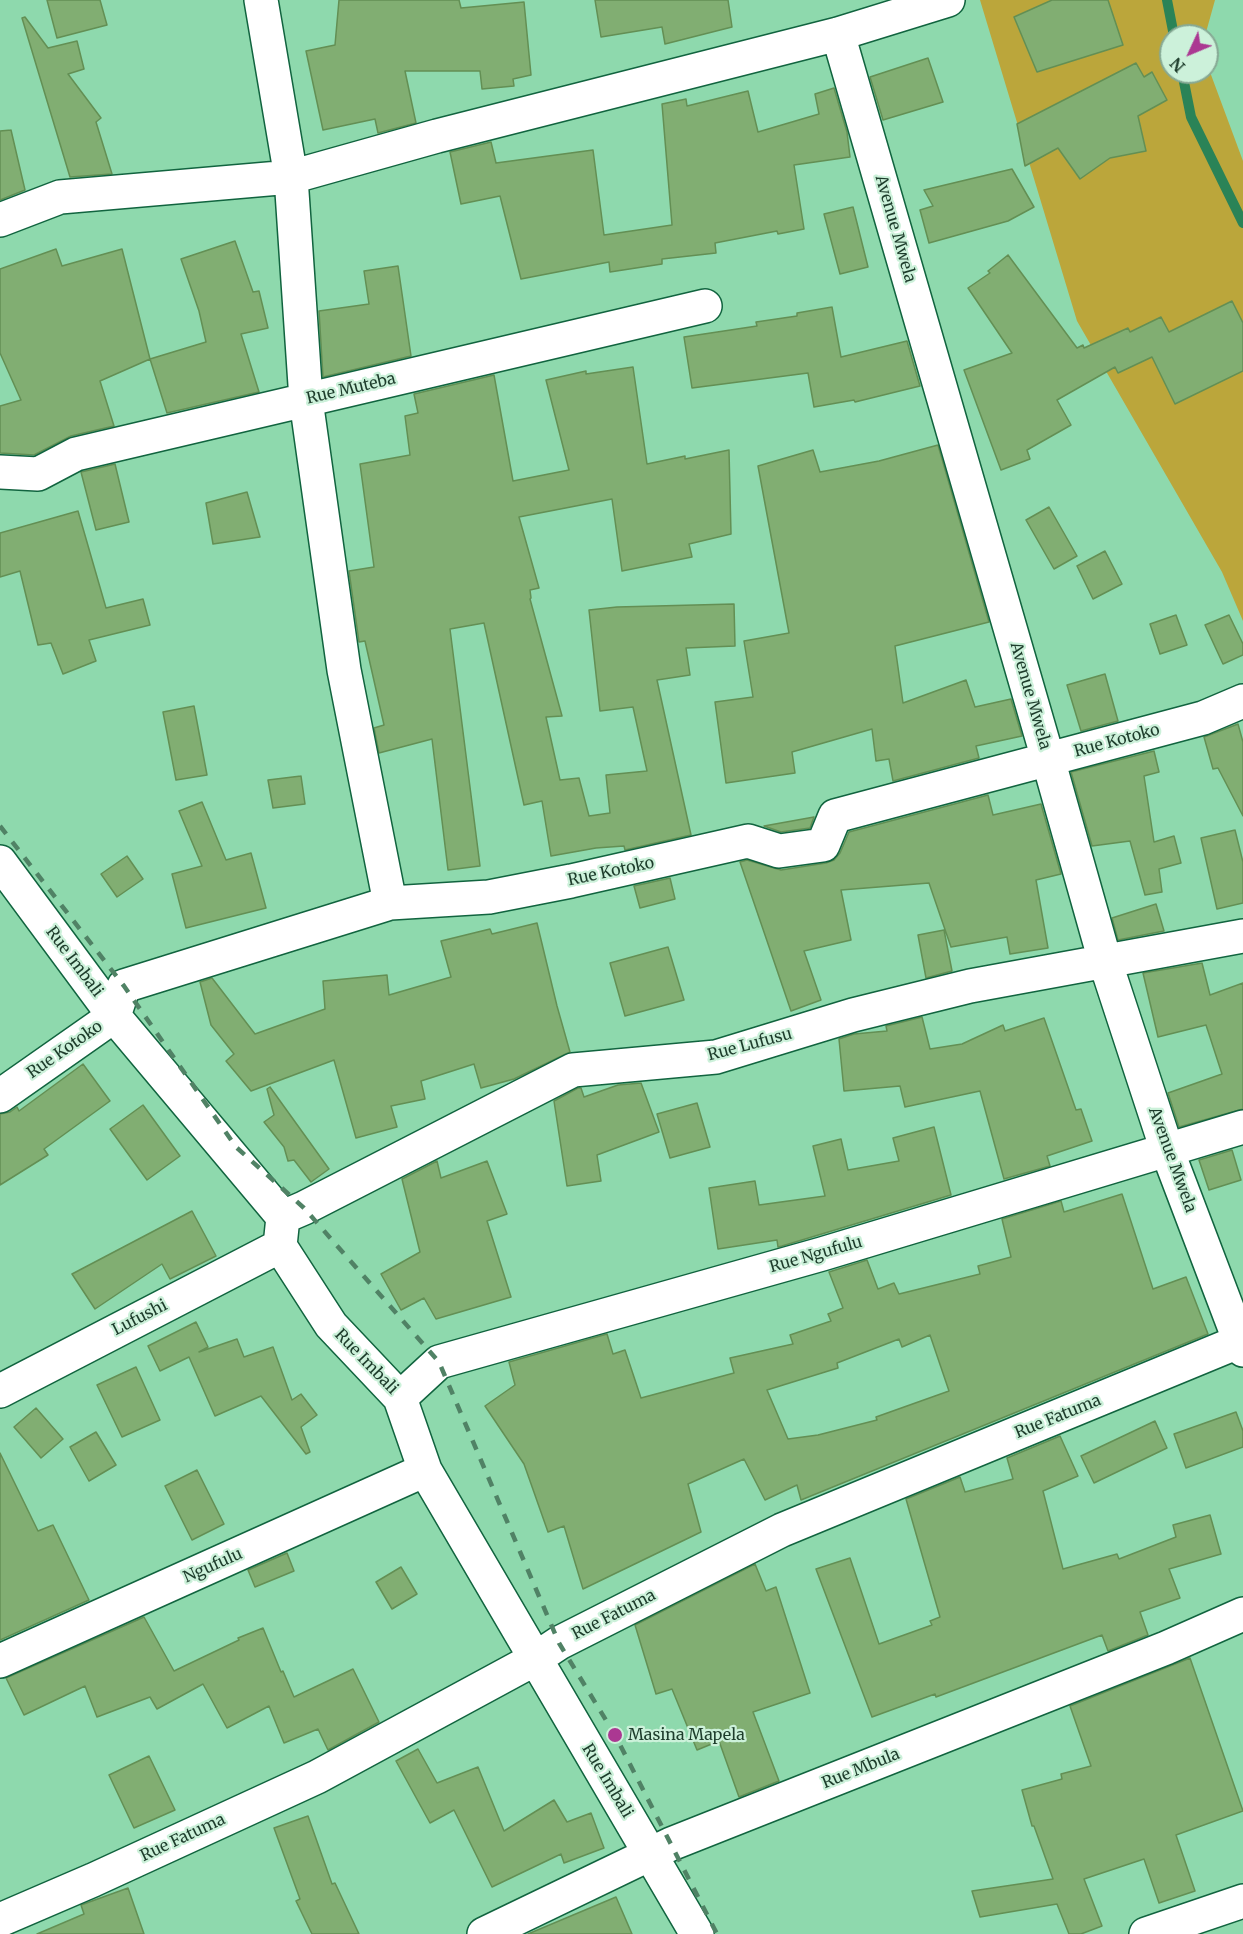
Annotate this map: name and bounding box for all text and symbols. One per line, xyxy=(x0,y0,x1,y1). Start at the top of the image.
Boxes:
north arrow xyxy=(1159,24,1219,84)
text: N xyxy=(1166,54,1189,77)
street label: Avenue Mwela xyxy=(871,173,919,285)
street label: Rue Muteba xyxy=(305,369,397,409)
street label: Avenue Mwela xyxy=(1006,640,1054,752)
street label: Rue Kotoko xyxy=(1072,720,1162,762)
street label: Rue Kotoko xyxy=(566,853,656,891)
street label: Rue Imbali xyxy=(41,923,107,1001)
street label: Rue Kotoko xyxy=(24,1017,106,1083)
street label: Rue Lufusu xyxy=(706,1025,794,1065)
street label: Avenue Mwela xyxy=(1144,1105,1200,1215)
street label: Rue Ngufulu xyxy=(767,1233,865,1277)
street label: Lufushi xyxy=(109,1296,171,1340)
street label: Rue Imbali xyxy=(330,1325,402,1399)
street label: Rue Fatuma xyxy=(1012,1391,1104,1443)
street label: Ngufulu xyxy=(181,1545,245,1587)
street label: Rue Fatuma xyxy=(569,1586,659,1644)
place label: Masina Mapela xyxy=(628,1725,745,1745)
marker: Masina Mapela xyxy=(606,1726,624,1744)
street label: Rue Imbali xyxy=(577,1740,637,1822)
street label: Rue Mbula xyxy=(819,1745,903,1793)
street label: Rue Fatuma xyxy=(138,1810,228,1866)

